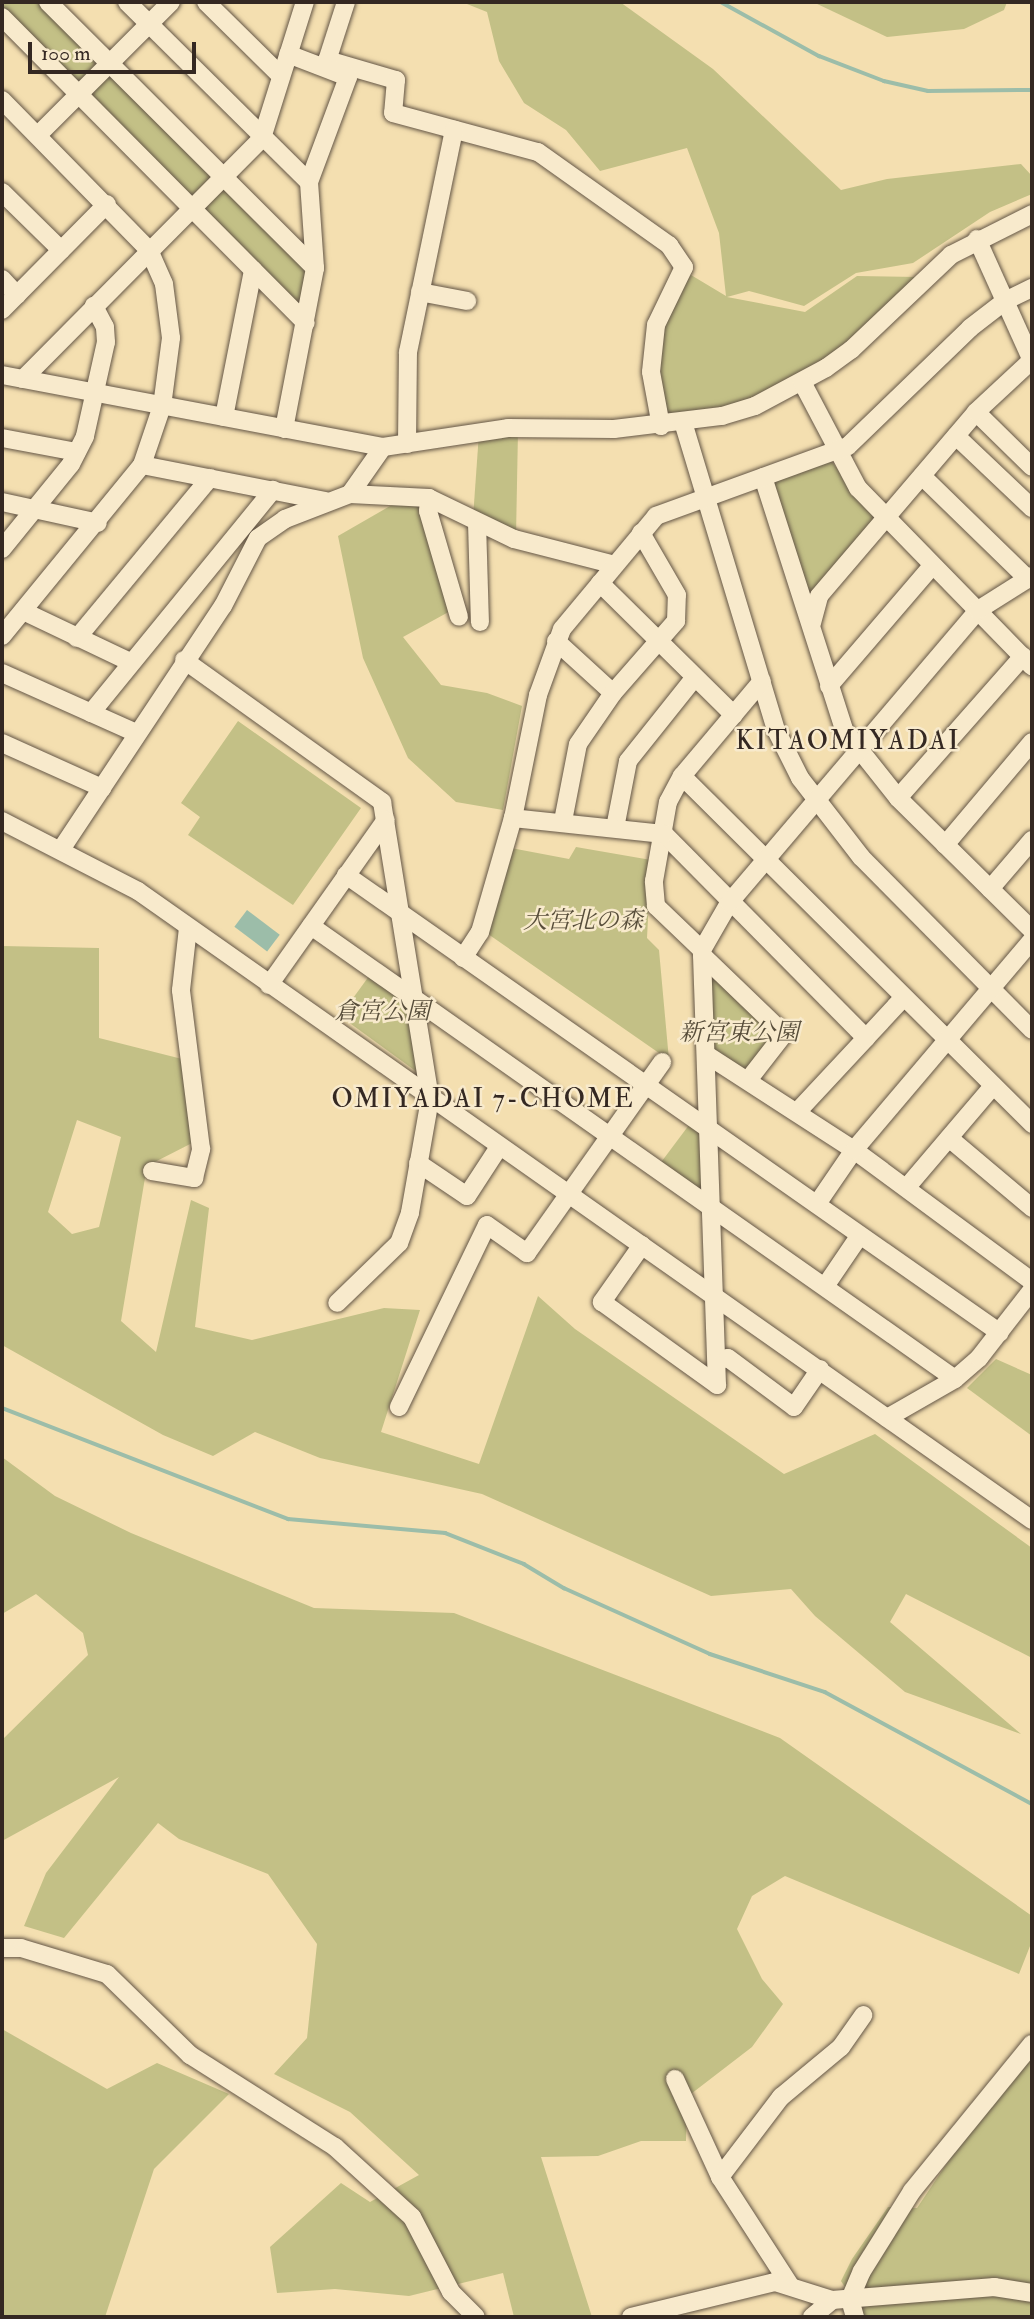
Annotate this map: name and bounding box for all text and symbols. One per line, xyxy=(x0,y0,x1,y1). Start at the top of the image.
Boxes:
scale bar xyxy=(32,28,200,72)
text: 100 m xyxy=(41,40,91,67)
district label: KITAOMIYADAI xyxy=(737,726,959,758)
park label: 大宮北の森 xyxy=(523,907,643,935)
park label: 倉宮公園 xyxy=(334,998,430,1026)
park label: 新宮東公園 xyxy=(679,1019,799,1047)
district label: OMIYADAI 7-CHOME xyxy=(333,1084,633,1116)

